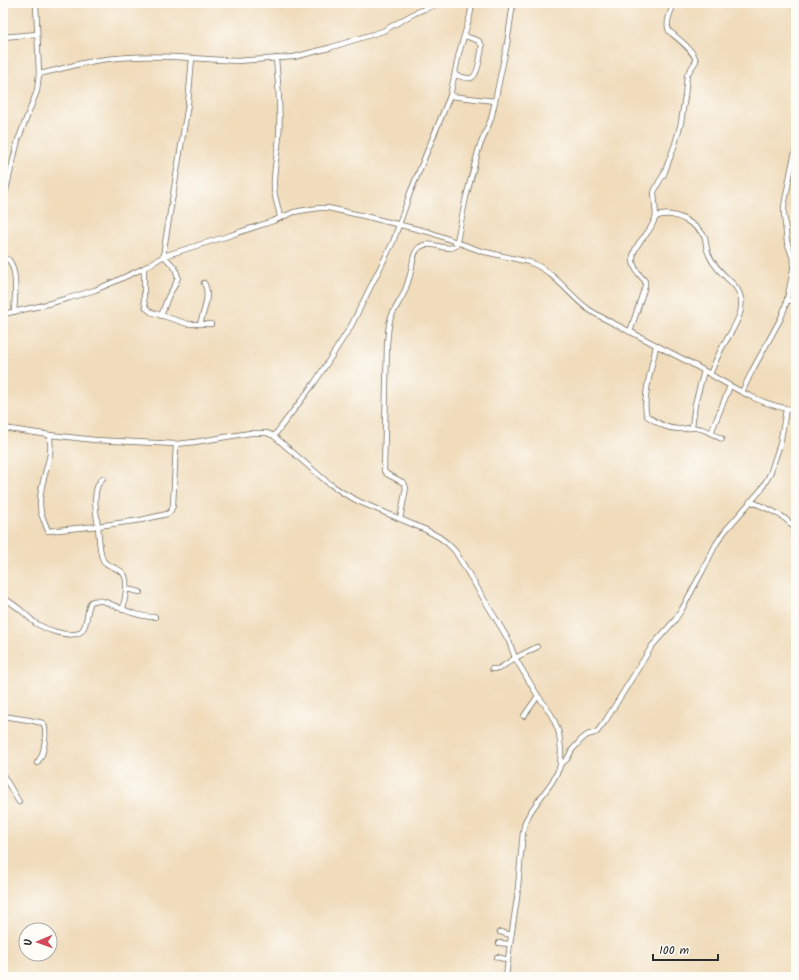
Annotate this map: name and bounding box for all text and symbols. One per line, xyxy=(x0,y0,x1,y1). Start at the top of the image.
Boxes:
north arrow xyxy=(18,922,58,962)
scale bar xyxy=(653,936,718,962)
text: U xyxy=(20,938,38,946)
text: 100 m xyxy=(659,941,690,960)

